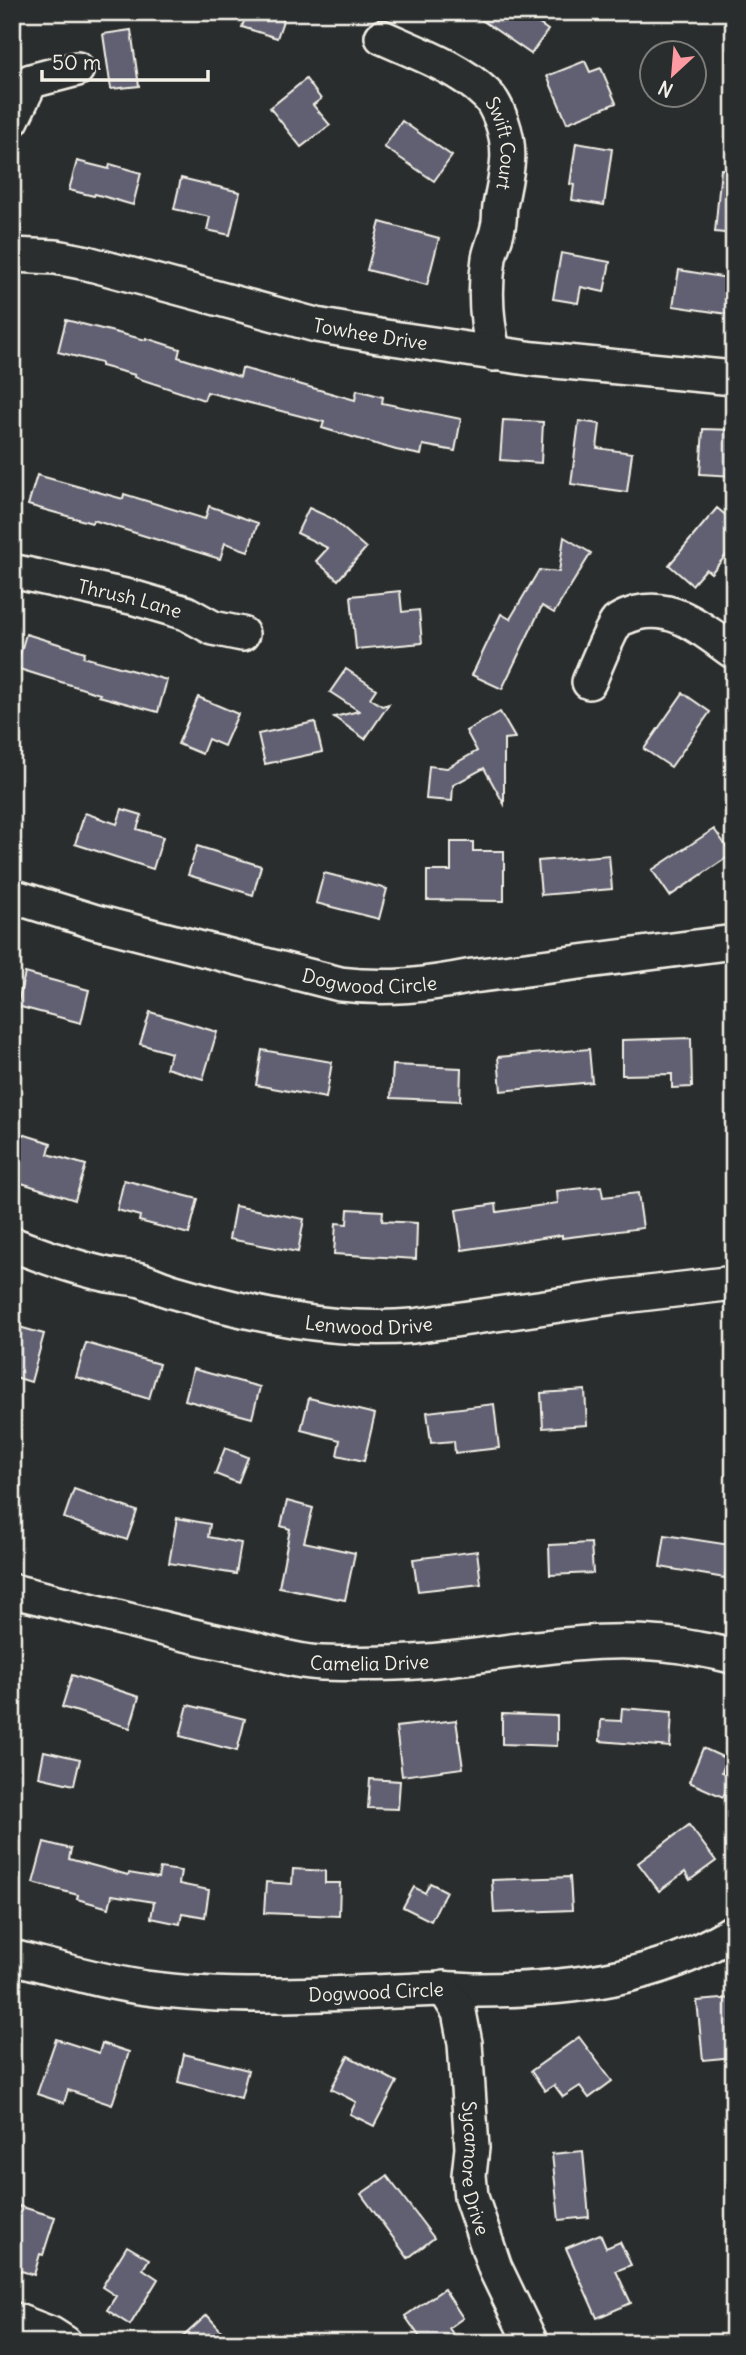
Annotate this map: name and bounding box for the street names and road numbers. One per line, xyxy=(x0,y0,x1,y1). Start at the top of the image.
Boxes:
street label: Swift Court xyxy=(480,92,520,192)
street label: Towhee Drive xyxy=(311,313,429,355)
street label: Thrush Lane xyxy=(76,574,185,623)
street label: Dogwood Circle xyxy=(300,963,438,999)
street label: Lenwood Drive xyxy=(304,1310,434,1339)
street label: Camelia Drive xyxy=(309,1649,430,1676)
street label: Dogwood Circle xyxy=(308,1977,444,2007)
street label: Sycamore Drive xyxy=(457,2100,495,2238)

